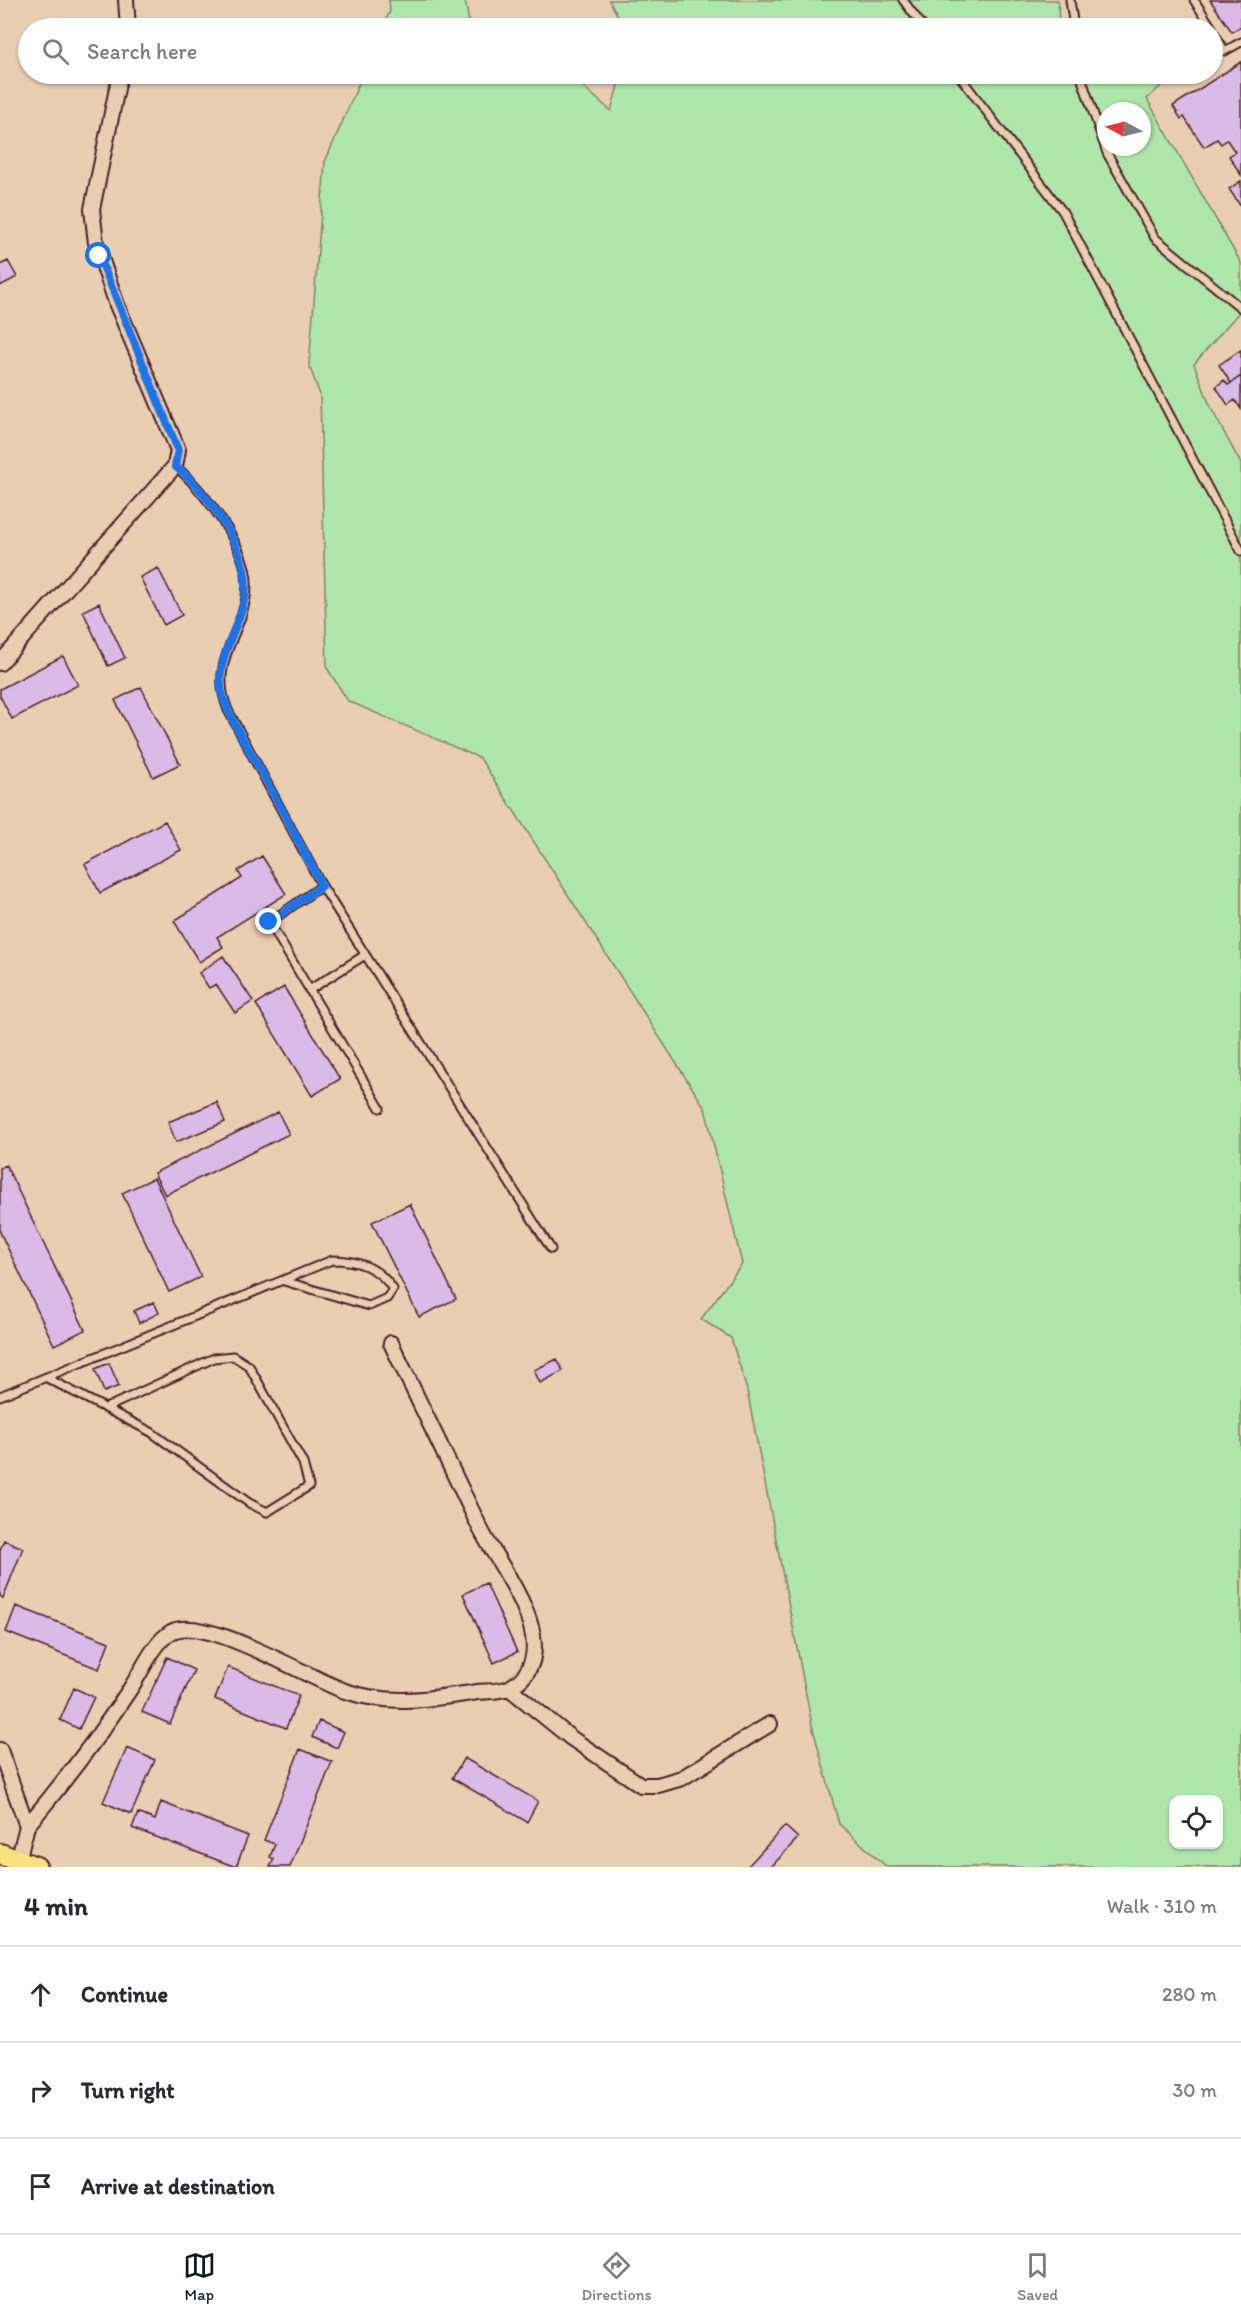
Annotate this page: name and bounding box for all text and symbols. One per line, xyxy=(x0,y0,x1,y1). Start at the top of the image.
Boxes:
search box xyxy=(18,18,1223,84)
icon: search xyxy=(39,35,72,68)
text: Search here xyxy=(87,38,197,65)
north arrow xyxy=(1097,102,1151,156)
route start xyxy=(85,242,111,268)
route end xyxy=(255,908,281,934)
map controls xyxy=(1169,1795,1223,1849)
button: locate xyxy=(1169,1795,1223,1849)
text: 4 min xyxy=(24,1890,88,1922)
text: Walk · 310 m xyxy=(1107,1894,1217,1918)
icon: ahead xyxy=(24,1978,57,2011)
text: Continue xyxy=(81,1981,168,2008)
text: 280 m xyxy=(1162,1982,1217,2006)
icon: right xyxy=(24,2074,57,2107)
text: Turn right xyxy=(81,2077,175,2104)
text: 30 m xyxy=(1172,2078,1217,2102)
icon: arrive xyxy=(24,2170,57,2203)
text: Arrive at destination xyxy=(81,2173,275,2200)
tab: Map xyxy=(183,2249,216,2304)
tab: Directions xyxy=(581,2249,652,2304)
tab: Saved xyxy=(1017,2249,1058,2304)

